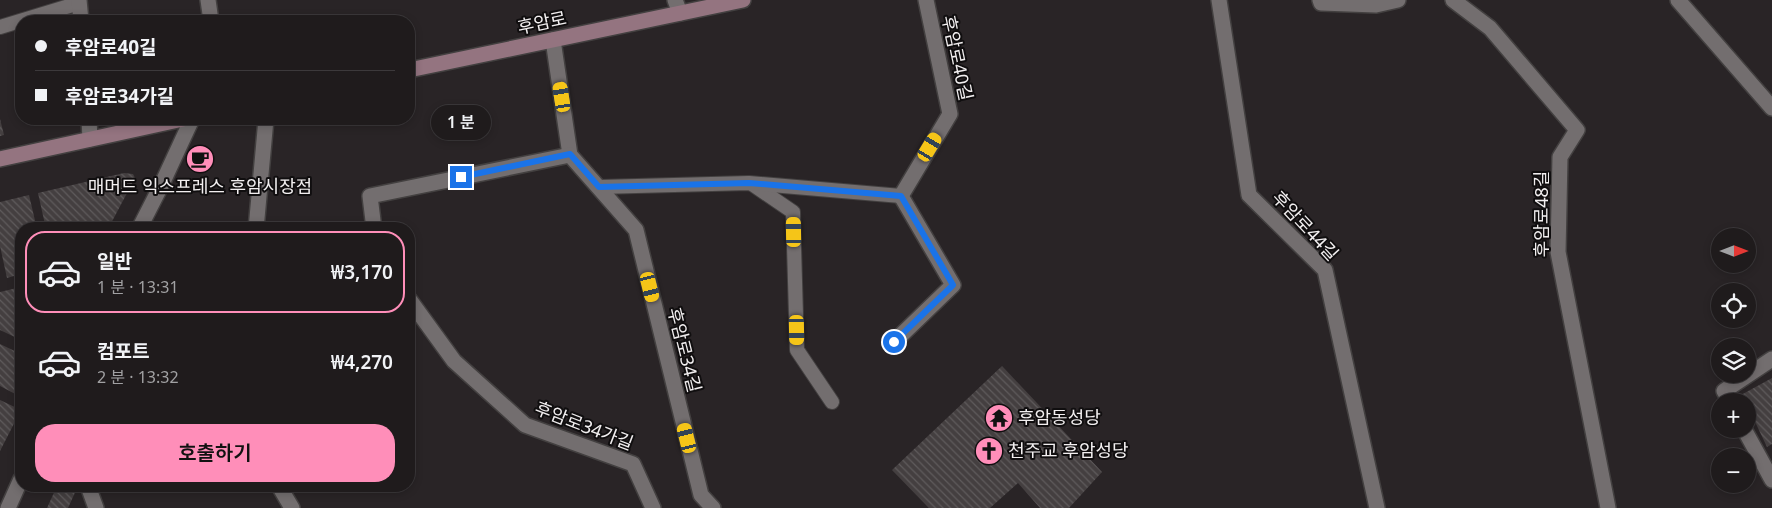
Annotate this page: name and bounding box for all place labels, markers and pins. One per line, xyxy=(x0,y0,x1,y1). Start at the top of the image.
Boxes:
cafe icon: 매머드 익스프레스 후암시장점 xyxy=(185,144,215,174)
place label: 매머드 익스프레스 후암시장점 xyxy=(88,174,312,198)
temple icon: 후암동성당 xyxy=(984,403,1014,433)
place label: 후암동성당 xyxy=(1018,405,1101,429)
church icon: 천주교 후암성당 xyxy=(974,436,1004,466)
place label: 천주교 후암성당 xyxy=(1008,438,1129,462)

